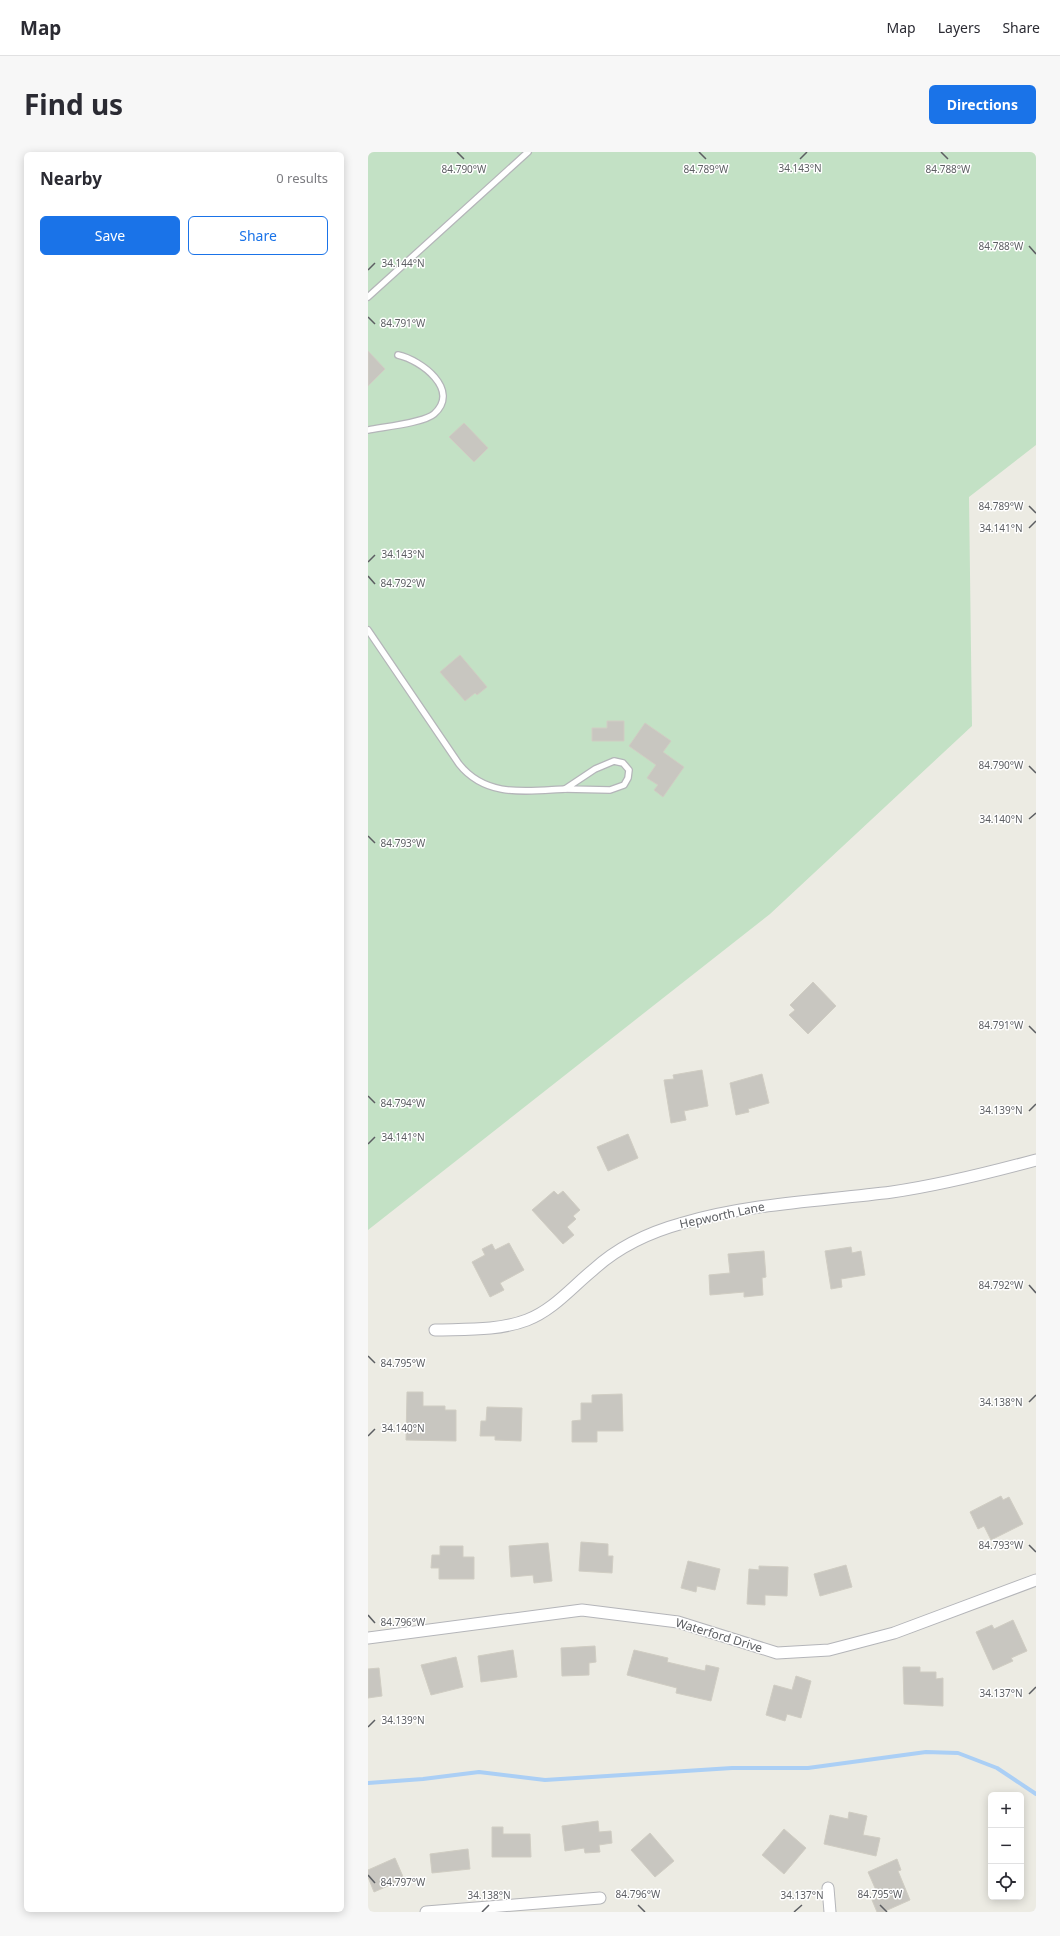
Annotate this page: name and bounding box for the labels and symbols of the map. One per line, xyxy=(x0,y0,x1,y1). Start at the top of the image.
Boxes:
text: 34.143°N xyxy=(778,161,822,175)
text: 84.790°W xyxy=(442,162,487,176)
text: 84.789°W xyxy=(684,162,729,176)
text: 84.788°W xyxy=(926,162,971,176)
text: 84.788°W xyxy=(979,239,1024,253)
text: 34.144°N xyxy=(381,256,425,270)
text: 84.791°W xyxy=(381,316,426,330)
text: 84.789°W xyxy=(979,499,1024,513)
text: 34.141°N xyxy=(979,521,1023,535)
text: 34.143°N xyxy=(381,547,425,561)
text: 84.792°W xyxy=(381,576,426,590)
text: 84.790°W xyxy=(979,758,1024,772)
text: 34.140°N xyxy=(979,812,1023,826)
text: 84.793°W xyxy=(381,836,426,850)
text: 84.791°W xyxy=(979,1018,1024,1032)
text: 84.794°W xyxy=(381,1096,426,1110)
text: 34.139°N xyxy=(979,1103,1023,1117)
text: 34.141°N xyxy=(381,1130,425,1144)
street label: Hepworth Lane xyxy=(678,1198,766,1232)
text: 84.792°W xyxy=(979,1278,1024,1292)
text: 84.795°W xyxy=(381,1356,426,1370)
text: 34.138°N xyxy=(979,1395,1023,1409)
text: 34.140°N xyxy=(381,1421,425,1435)
text: 84.793°W xyxy=(979,1538,1024,1552)
street label: Waterford Drive xyxy=(673,1614,765,1656)
text: 84.796°W xyxy=(381,1615,426,1629)
text: 34.137°N xyxy=(979,1686,1023,1700)
text: 34.139°N xyxy=(381,1713,425,1727)
text: 84.797°W xyxy=(381,1875,426,1889)
text: 84.796°W xyxy=(616,1887,661,1901)
text: 84.795°W xyxy=(858,1887,903,1901)
text: 34.138°N xyxy=(467,1888,511,1902)
text: 34.137°N xyxy=(780,1888,824,1902)

